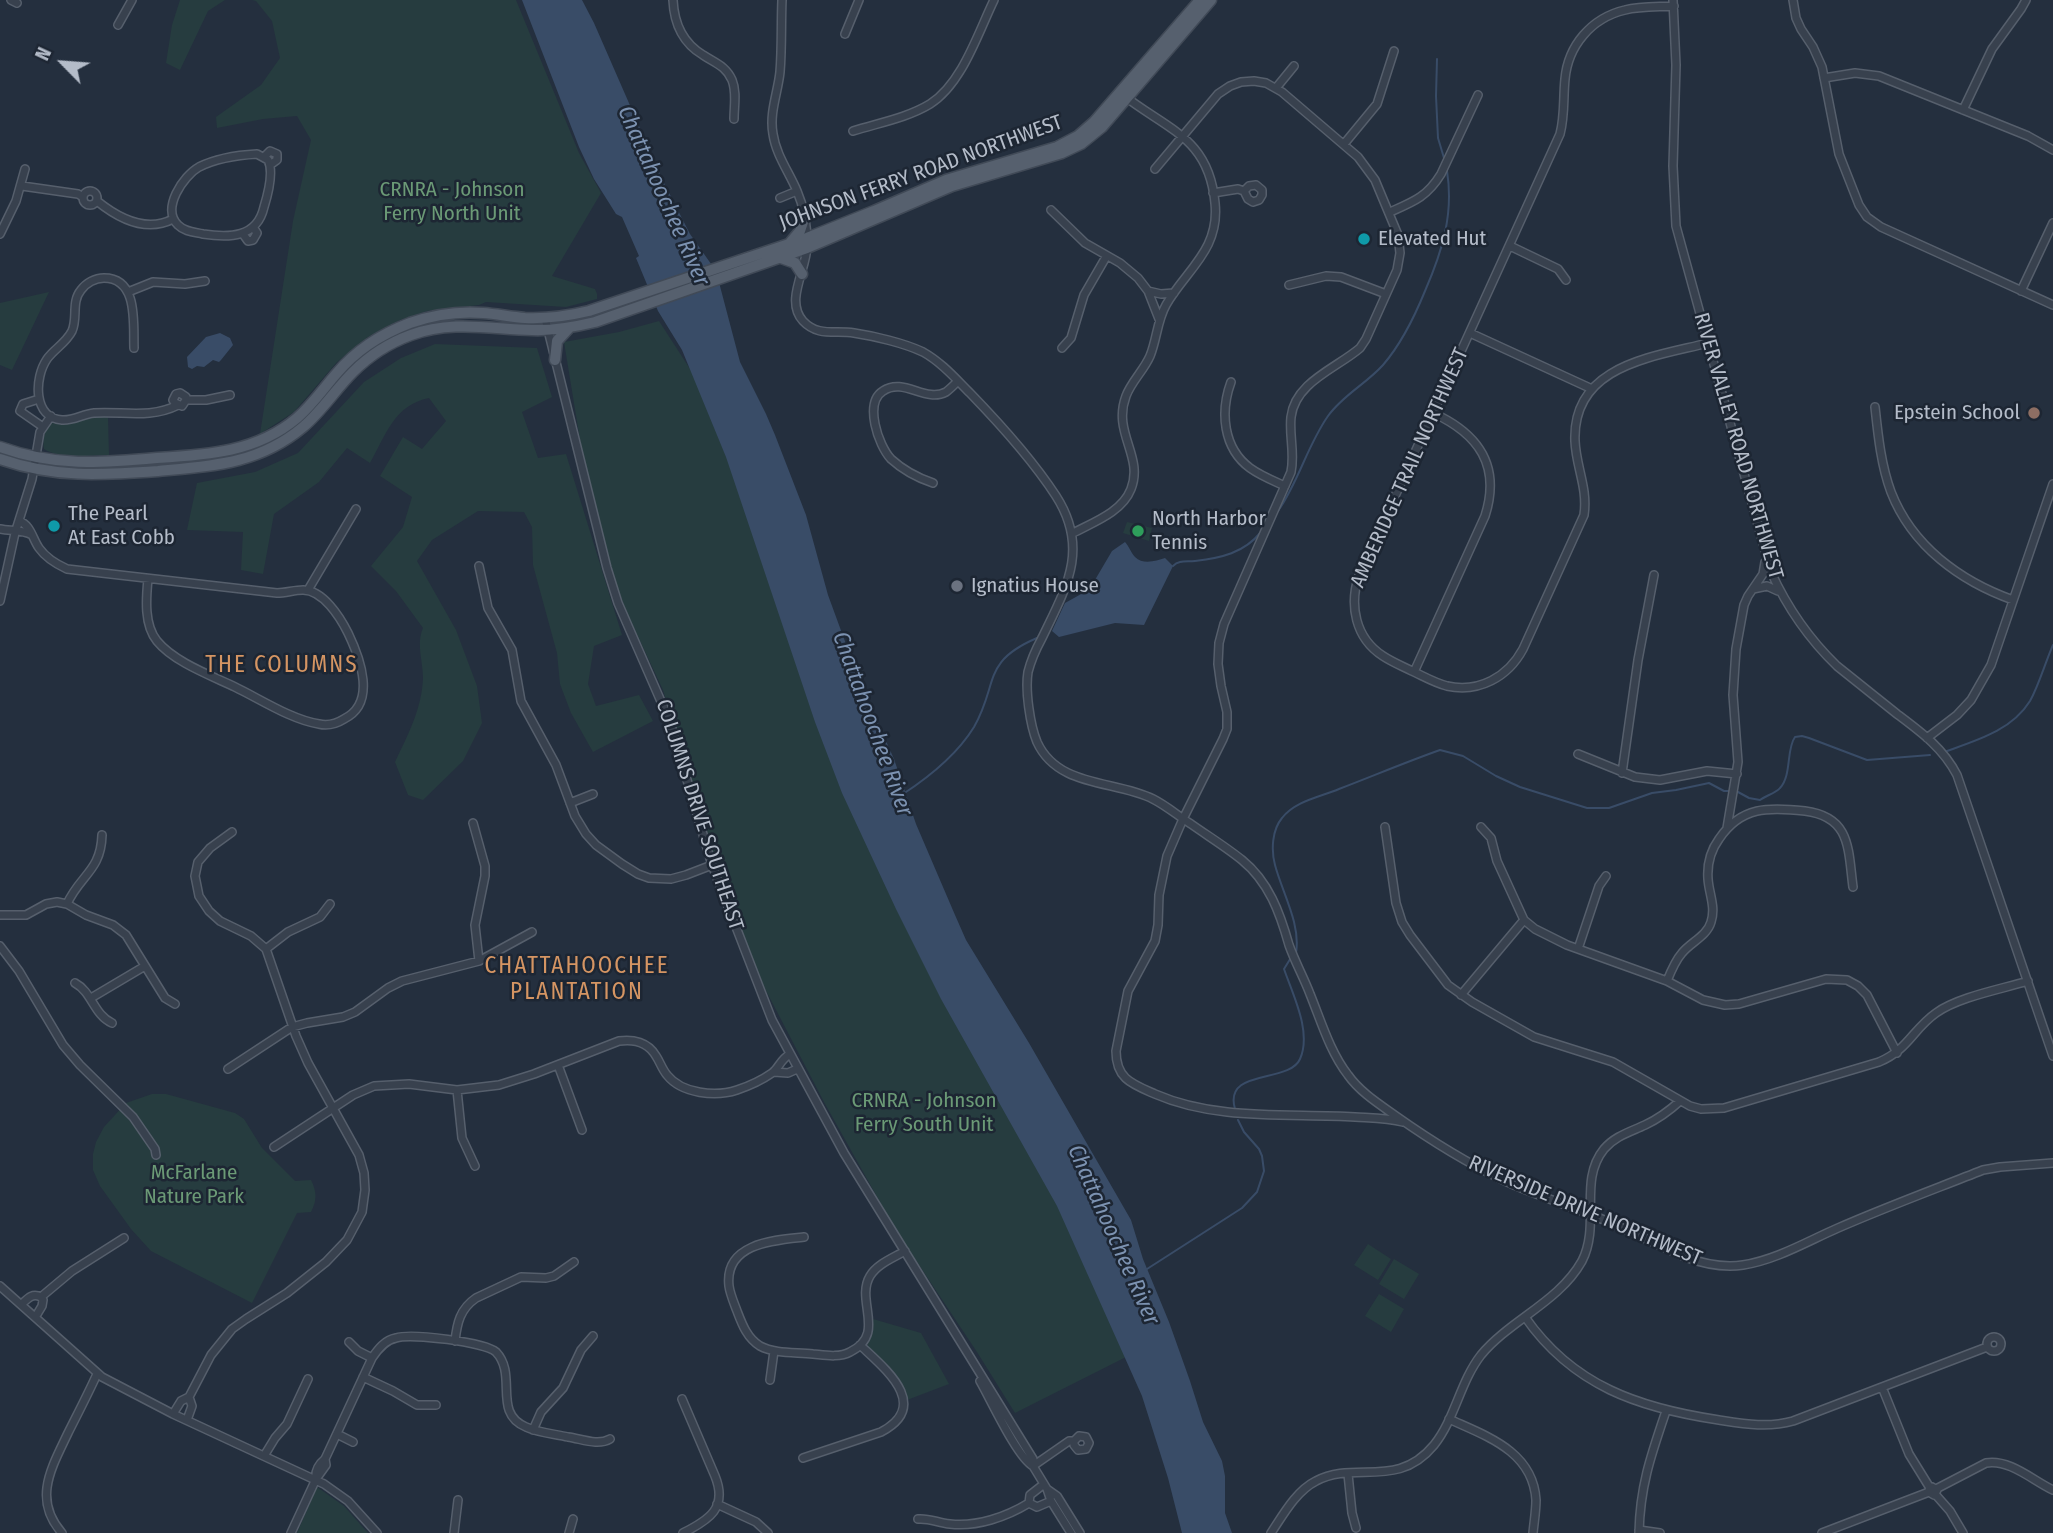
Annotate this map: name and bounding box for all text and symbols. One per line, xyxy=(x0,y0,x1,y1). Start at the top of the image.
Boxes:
north arrow xyxy=(28,28,98,98)
text: N xyxy=(31,44,56,64)
water label: Chattahoochee River xyxy=(611,102,715,290)
street label: JOHNSON FERRY ROAD NORTHWEST xyxy=(776,110,1066,236)
park label: CRNRA - Johnson Ferry North Unit xyxy=(380,177,524,227)
place label: Elevated Hut xyxy=(1378,226,1486,252)
marker: Elevated Hut xyxy=(1356,231,1372,247)
street label: RIVER VALLEY ROAD NORTHWEST xyxy=(1688,310,1788,582)
street label: AMBERIDGE TRAIL NORTHWEST xyxy=(1346,344,1474,592)
place label: Epstein School xyxy=(1894,400,2020,426)
marker: Epstein School xyxy=(2026,405,2042,421)
place label: The Pearl At East Cobb xyxy=(68,501,175,551)
place label: North Harbor Tennis xyxy=(1152,506,1266,556)
marker: The Pearl At East Cobb xyxy=(46,518,62,534)
marker: North Harbor Tennis xyxy=(1130,523,1146,539)
place label: Ignatius House xyxy=(971,573,1099,599)
marker: Ignatius House xyxy=(949,578,965,594)
water label: Chattahoochee River xyxy=(826,628,918,820)
district label: THE COLUMNS xyxy=(207,652,357,680)
street label: COLUMNS DRIVE SOUTHEAST xyxy=(650,696,748,934)
district label: CHATTAHOOCHEE PLANTATION xyxy=(486,953,668,1007)
park label: CRNRA - Johnson Ferry South Unit xyxy=(852,1088,996,1138)
water label: Chattahoochee River xyxy=(1061,1141,1165,1329)
street label: RIVERSIDE DRIVE NORTHWEST xyxy=(1465,1150,1705,1272)
park label: McFarlane Nature Park xyxy=(144,1160,244,1210)

